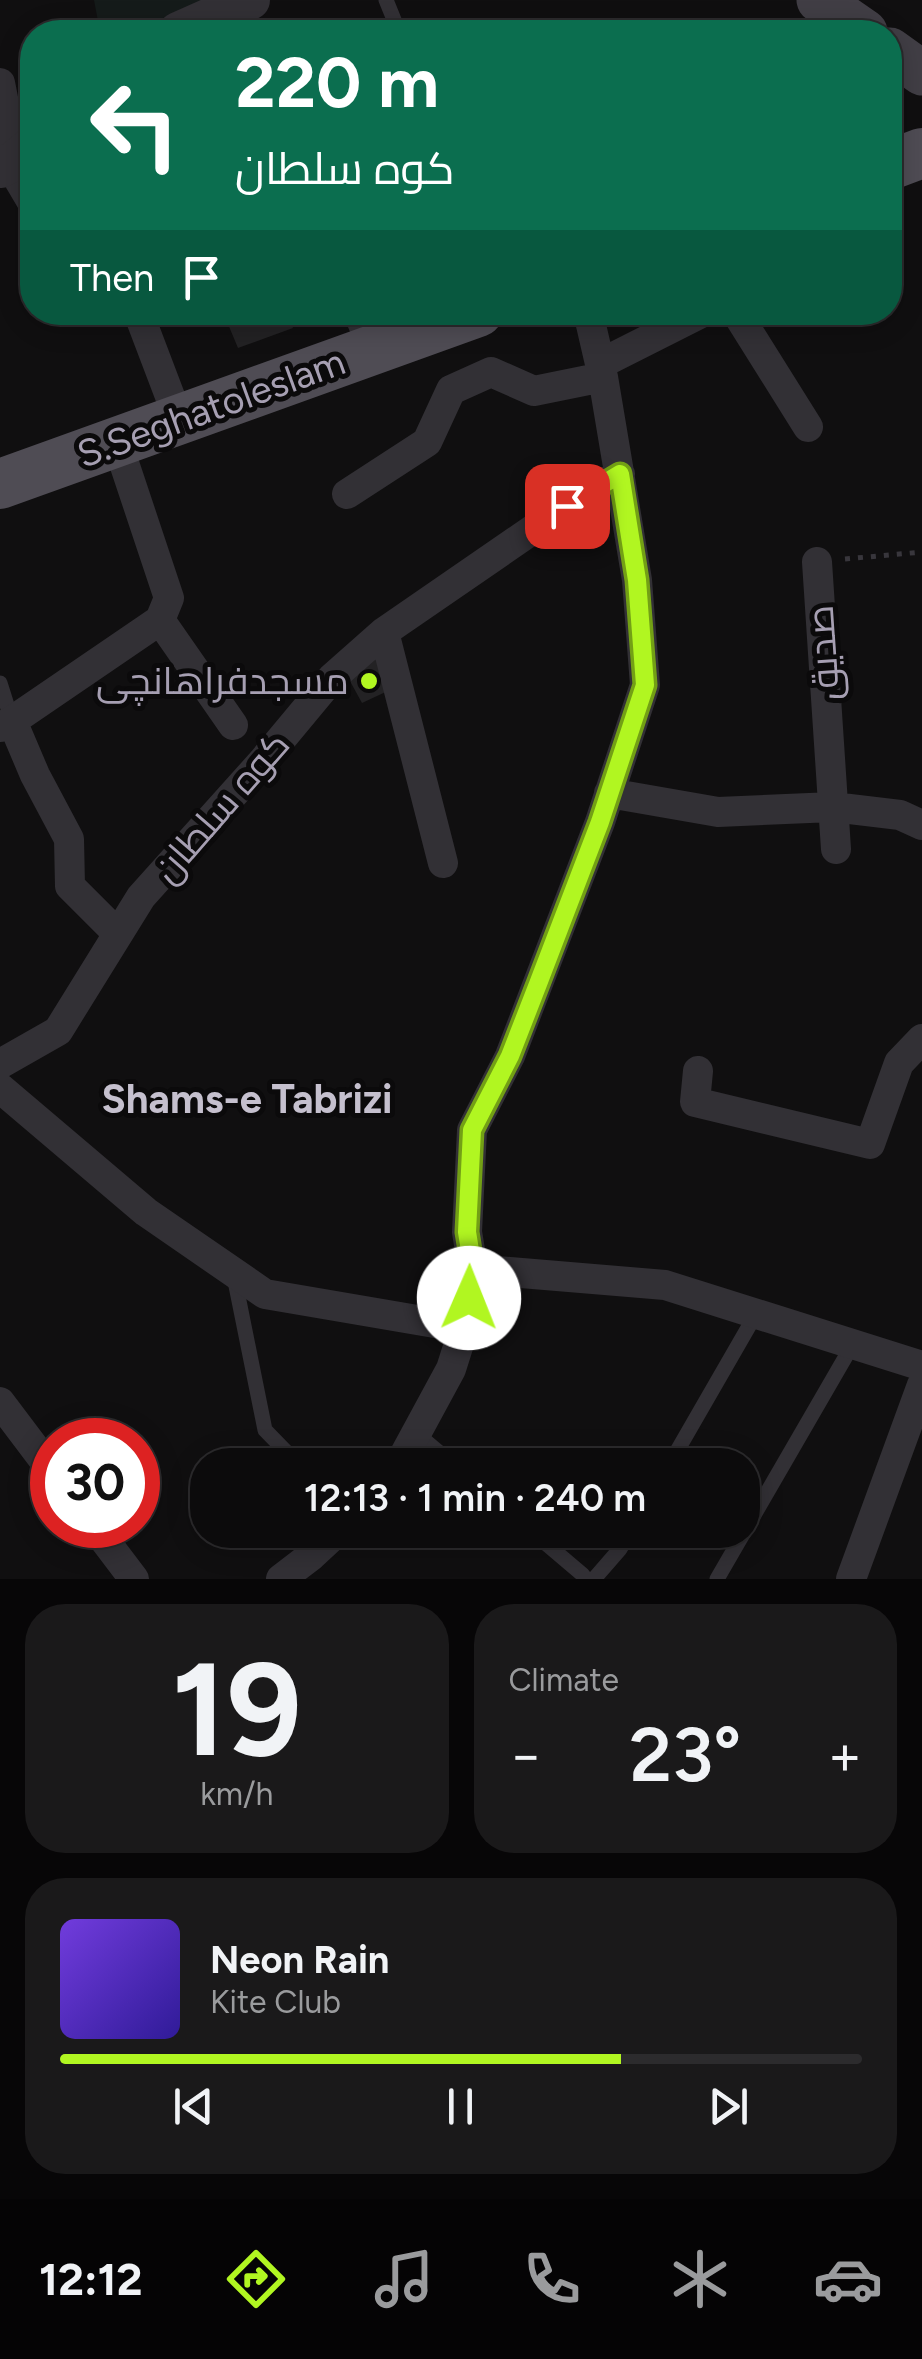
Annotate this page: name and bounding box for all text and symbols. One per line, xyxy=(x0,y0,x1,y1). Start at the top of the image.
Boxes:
text: 220 m xyxy=(235,40,439,125)
icon: left xyxy=(70,60,200,190)
text: کوه سلطان xyxy=(235,141,455,195)
icon: arrive xyxy=(174,250,229,305)
text: Then xyxy=(70,255,154,301)
street label: S.Seghatoleslam xyxy=(71,338,351,478)
pin xyxy=(525,464,610,549)
icon: arrive xyxy=(540,479,595,534)
street label: صدیق xyxy=(797,604,849,702)
place label: مسجدفراهانچی xyxy=(96,658,349,706)
marker: مسجدفراهانچی xyxy=(358,670,380,692)
street label: کوه سلطان xyxy=(143,722,299,892)
district label: Shams-e Tabrizi xyxy=(102,1075,393,1123)
position arrow xyxy=(417,1246,521,1350)
speed limit sign: 30 xyxy=(30,1418,160,1548)
text: 12:13 · 1 min · 240 m xyxy=(304,1475,646,1521)
text: 19 xyxy=(172,1632,302,1788)
text: Climate xyxy=(509,1661,619,1699)
text: 23° xyxy=(629,1710,741,1800)
text: − xyxy=(509,1722,543,1788)
text: + xyxy=(828,1722,862,1788)
text: km/h xyxy=(200,1775,273,1813)
text: Neon Rain xyxy=(210,1937,389,1983)
text: Kite Club xyxy=(210,1983,341,2021)
icon: previous xyxy=(166,2079,221,2134)
icon: pause xyxy=(433,2079,488,2134)
icon: next xyxy=(701,2079,756,2134)
icon: directions xyxy=(221,2244,291,2314)
icon: music xyxy=(369,2244,439,2314)
icon: phone xyxy=(517,2244,587,2314)
icon: climate xyxy=(665,2244,735,2314)
icon: car xyxy=(813,2244,883,2314)
text: 12:12 xyxy=(39,2252,143,2306)

